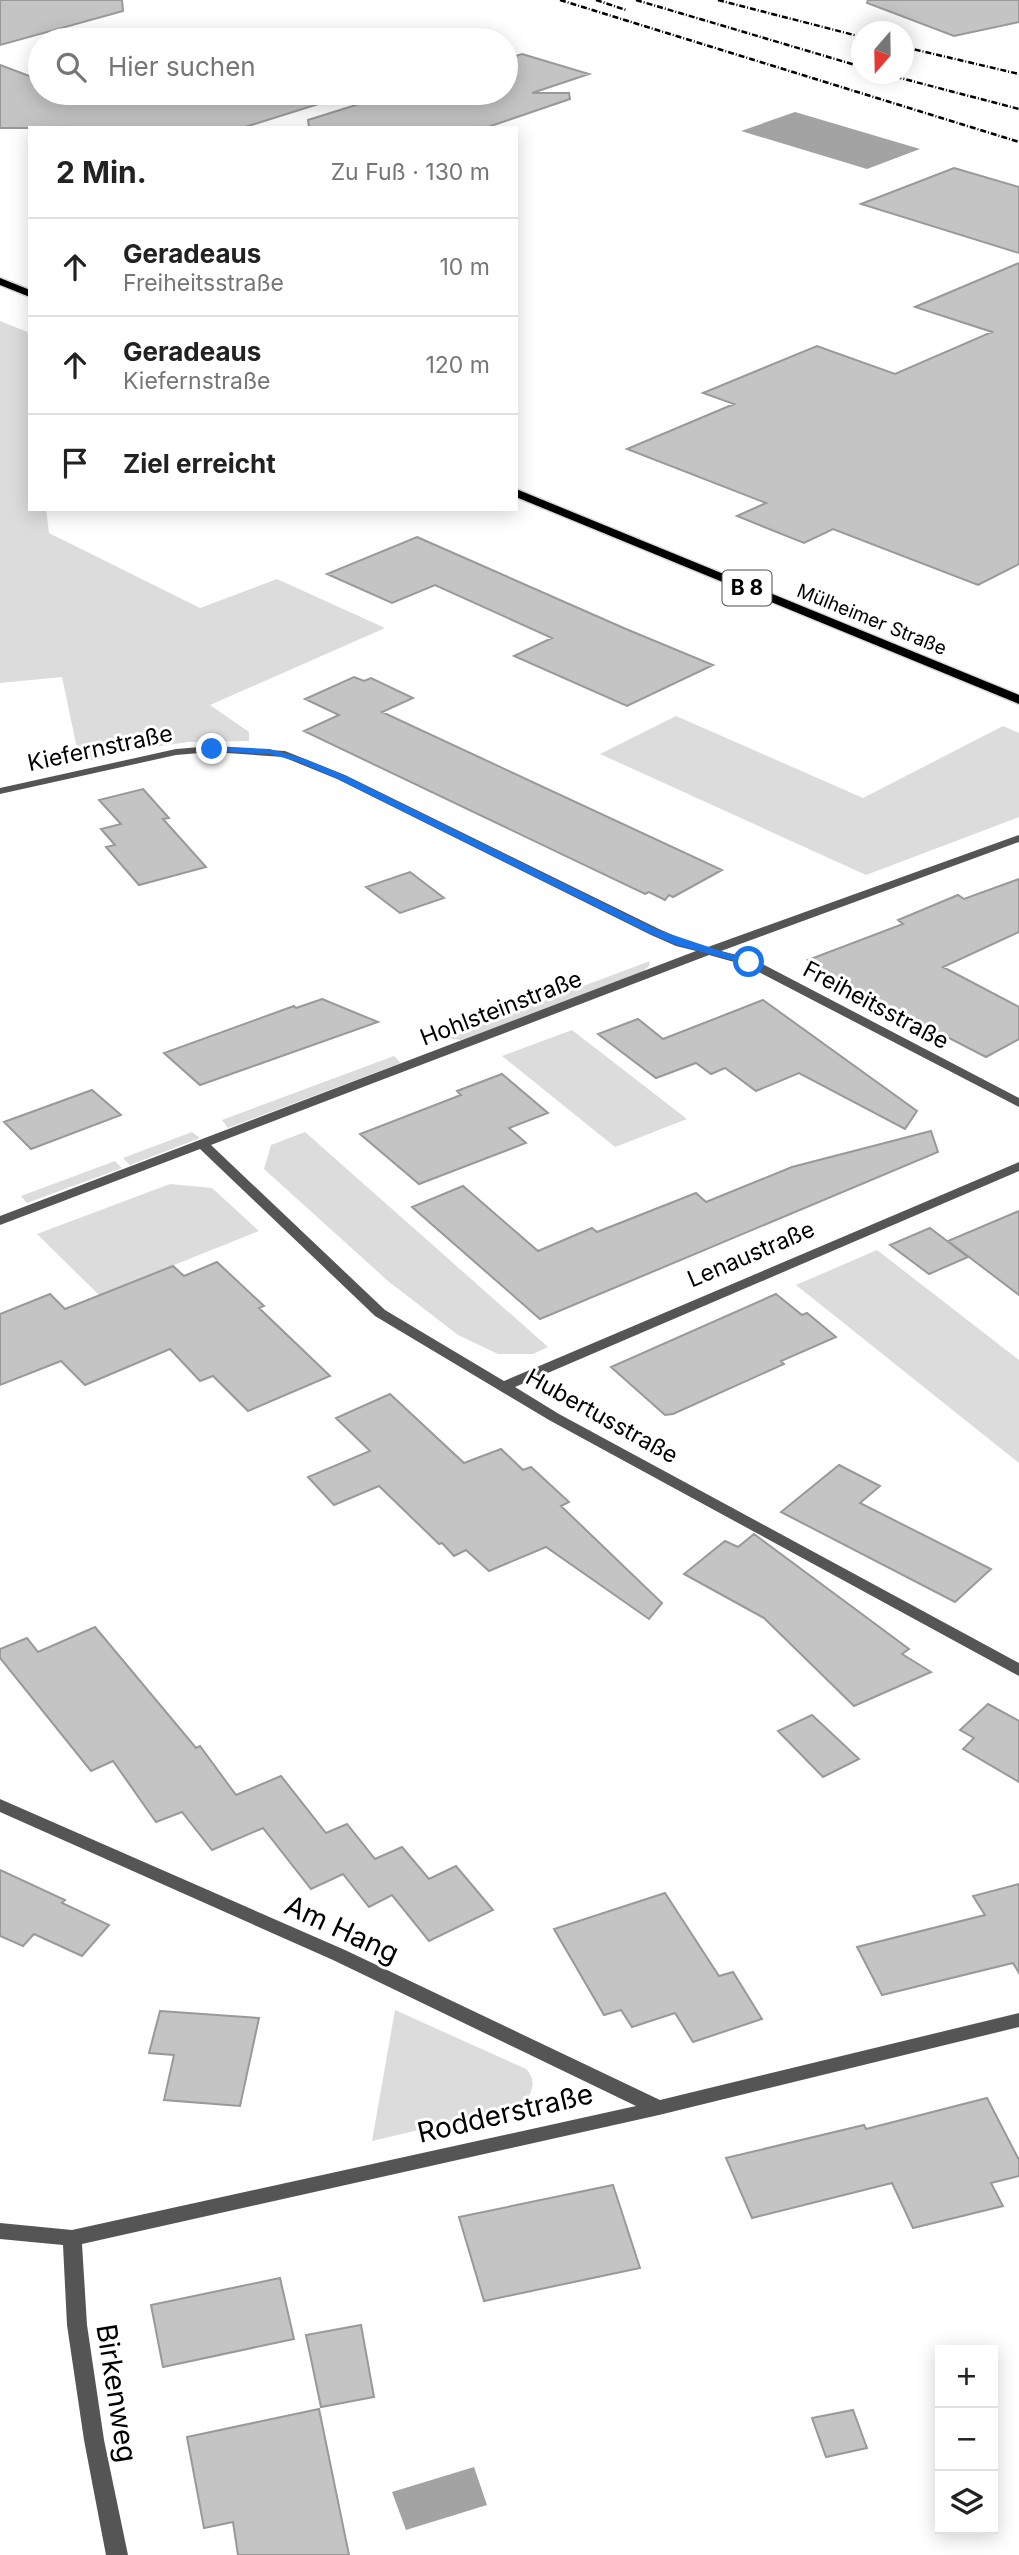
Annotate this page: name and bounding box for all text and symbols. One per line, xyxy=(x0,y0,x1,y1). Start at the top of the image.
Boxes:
north arrow xyxy=(851,21,914,84)
search box xyxy=(28,28,518,105)
icon: search xyxy=(52,48,90,86)
text: Hier suchen xyxy=(108,51,256,82)
text: 2 Min. xyxy=(56,154,147,190)
text: Zu Fuß · 130 m xyxy=(331,158,490,186)
text: Geradeaus xyxy=(123,238,261,269)
icon: ahead xyxy=(56,248,94,286)
text: 10 m xyxy=(440,253,490,281)
text: Freiheitsstraße xyxy=(123,269,284,297)
text: Geradeaus xyxy=(123,336,261,367)
icon: ahead xyxy=(56,346,94,384)
text: 120 m xyxy=(425,351,490,379)
text: Kiefernstraße xyxy=(123,367,270,395)
icon: arrive xyxy=(56,444,94,482)
text: Ziel erreicht xyxy=(123,448,276,479)
road number: B 8 xyxy=(722,570,772,606)
street label: Mülheimer Straße xyxy=(794,579,950,660)
street label: Kiefernstraße xyxy=(25,719,175,777)
route end xyxy=(196,733,227,764)
route start xyxy=(733,946,764,977)
street label: Freiheitsstraße xyxy=(798,955,954,1055)
street label: Hohlsteinstraße xyxy=(416,964,586,1052)
street label: Lenaustraße xyxy=(683,1215,819,1293)
street label: Hubertusstraße xyxy=(521,1363,683,1469)
street label: Am Hang xyxy=(280,1888,404,1970)
street label: Rodderstraße xyxy=(414,2076,596,2150)
street label: Birkenweg xyxy=(89,2321,145,2465)
map controls xyxy=(935,2345,998,2534)
button: + xyxy=(935,2345,998,2408)
button: − xyxy=(935,2408,998,2471)
button: layers xyxy=(935,2471,998,2534)

